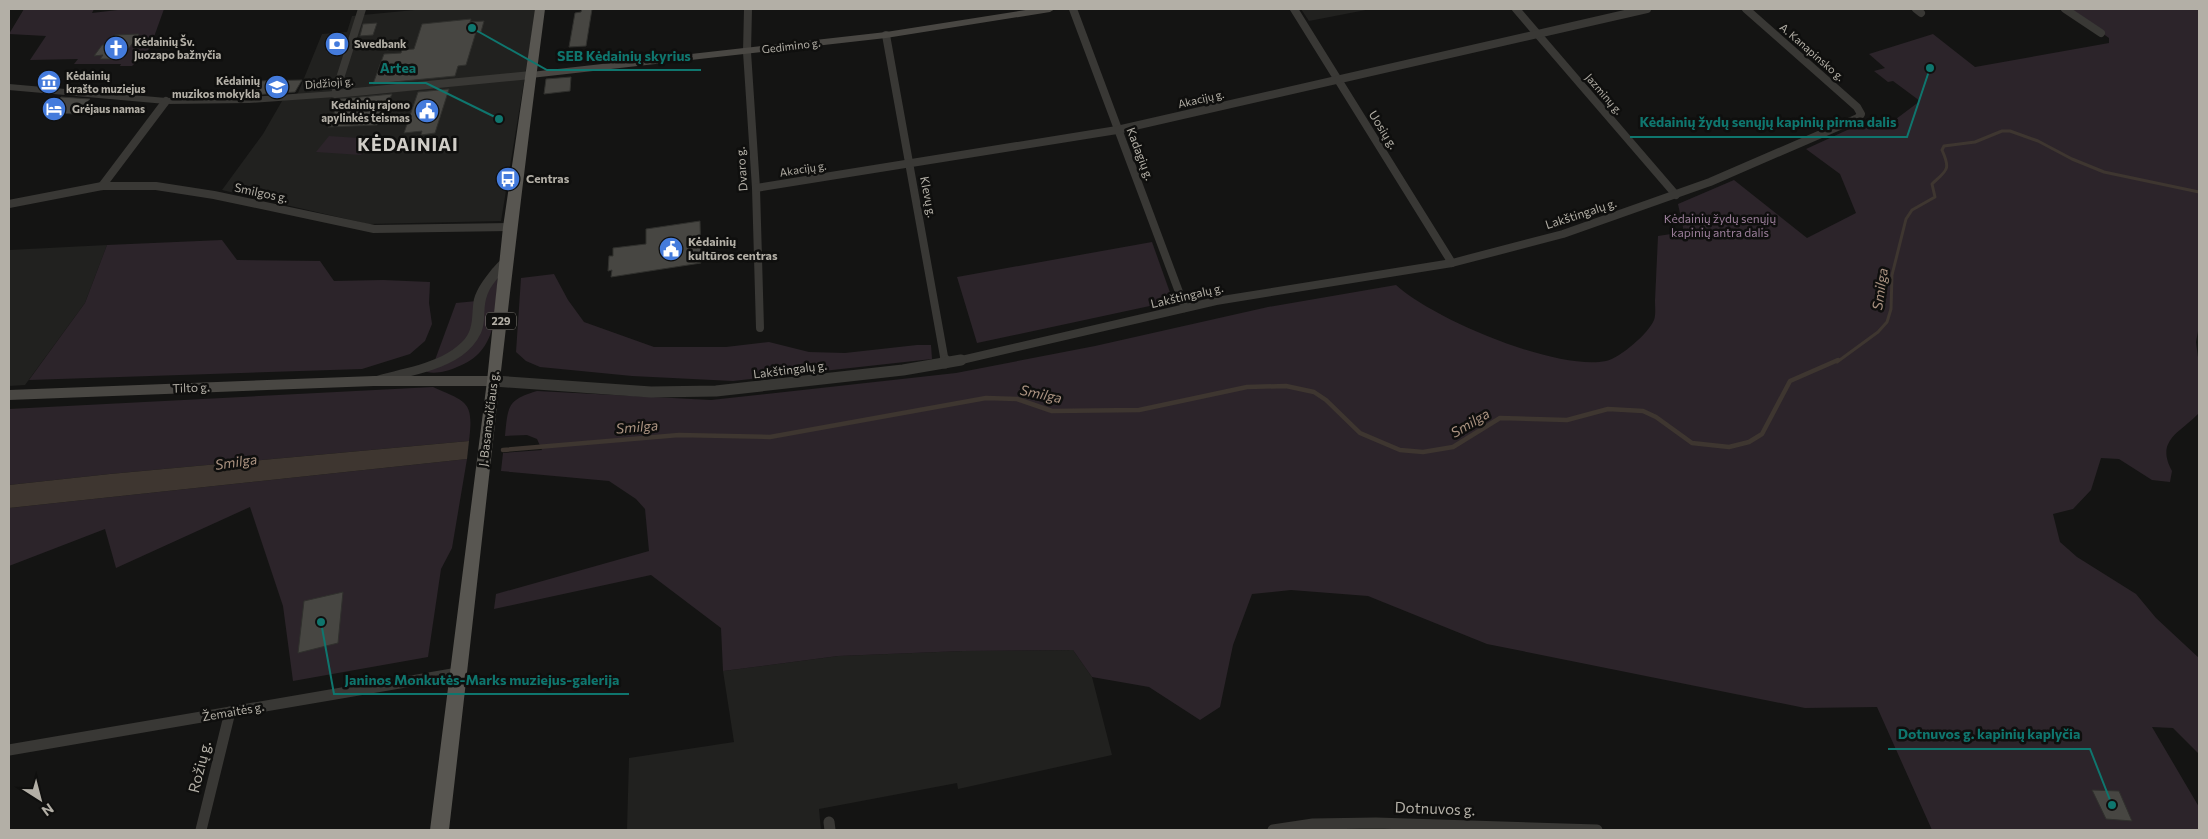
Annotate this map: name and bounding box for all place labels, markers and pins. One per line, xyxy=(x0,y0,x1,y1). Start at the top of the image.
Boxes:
bank icon: Swedbank xyxy=(324,31,350,57)
place label: Kėdainių Šv. Juozapo bažnyčia xyxy=(134,34,221,62)
church icon: Kėdainių Šv. Juozapo bažnyčia xyxy=(103,35,129,61)
place label: Swedbank xyxy=(354,37,407,50)
callout: SEB Kėdainių skyrius xyxy=(547,41,701,70)
callout: Artea xyxy=(369,54,426,83)
museum icon: Kėdainių krašto muziejus xyxy=(36,69,62,95)
place label: Kėdainių krašto muziejus xyxy=(66,69,146,95)
place label: Kėdainių muzikos mokykla xyxy=(172,74,260,100)
school or university icon: Kėdainių muzikos mokykla xyxy=(264,74,290,100)
hotel icon: Grėjaus namas xyxy=(41,96,67,122)
place label: Kedainių rajono apylinkės teismas xyxy=(321,98,410,124)
public building icon: Kedainių rajono apylinkės teismas xyxy=(414,98,440,124)
place label: Grėjaus namas xyxy=(72,102,145,115)
callout: Kėdainių žydų senųjų kapinių pirma dalis xyxy=(1630,108,1907,137)
bus stop icon: Centras xyxy=(495,166,521,192)
place label: Centras xyxy=(526,171,570,185)
place label: Kėdainių kultūros centras xyxy=(688,234,778,262)
public building icon: Kėdainių kultūros centras xyxy=(658,236,684,262)
callout: Janinos Monkutės-Marks muziejus-galerija xyxy=(334,665,629,694)
callout: Dotnuvos g. kapinių kaplyčia xyxy=(1888,720,2090,749)

